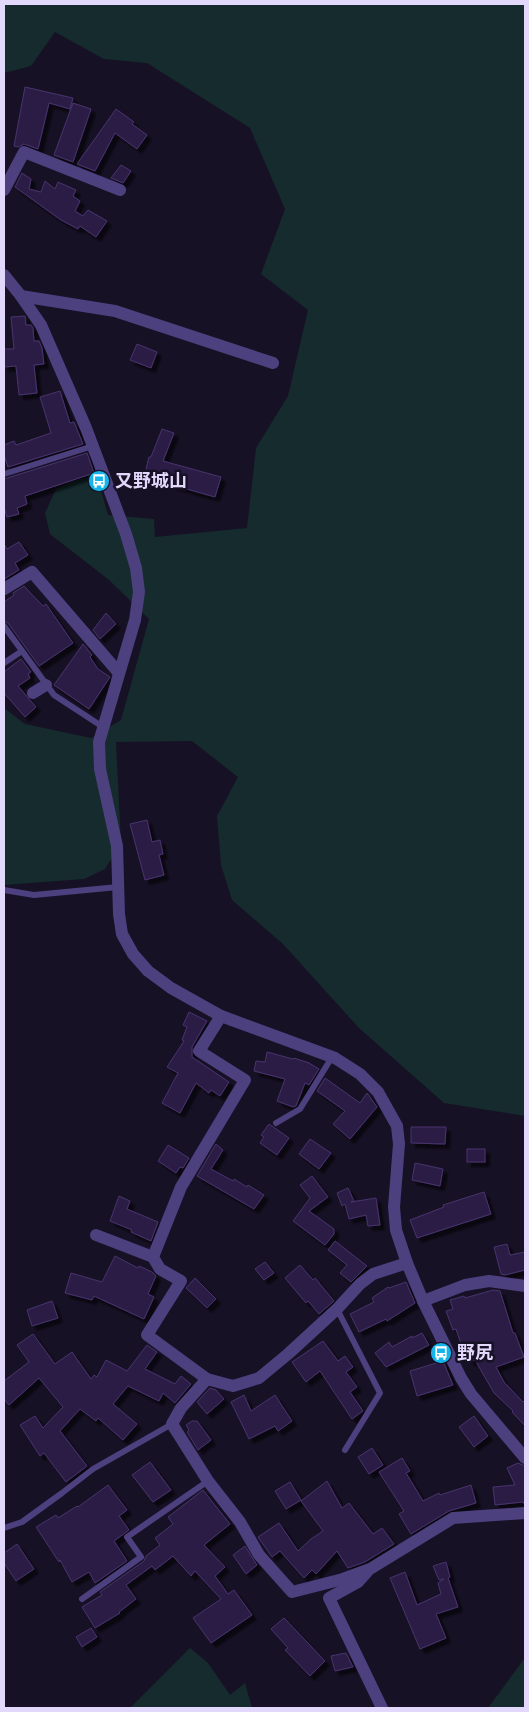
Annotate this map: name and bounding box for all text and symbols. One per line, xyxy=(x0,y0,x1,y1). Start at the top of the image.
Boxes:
bus stop icon: 又野城山 xyxy=(87,469,111,493)
place label: 又野城山 xyxy=(115,470,187,492)
bus stop icon: 野尻 xyxy=(429,1341,453,1365)
place label: 野尻 xyxy=(457,1342,493,1364)

